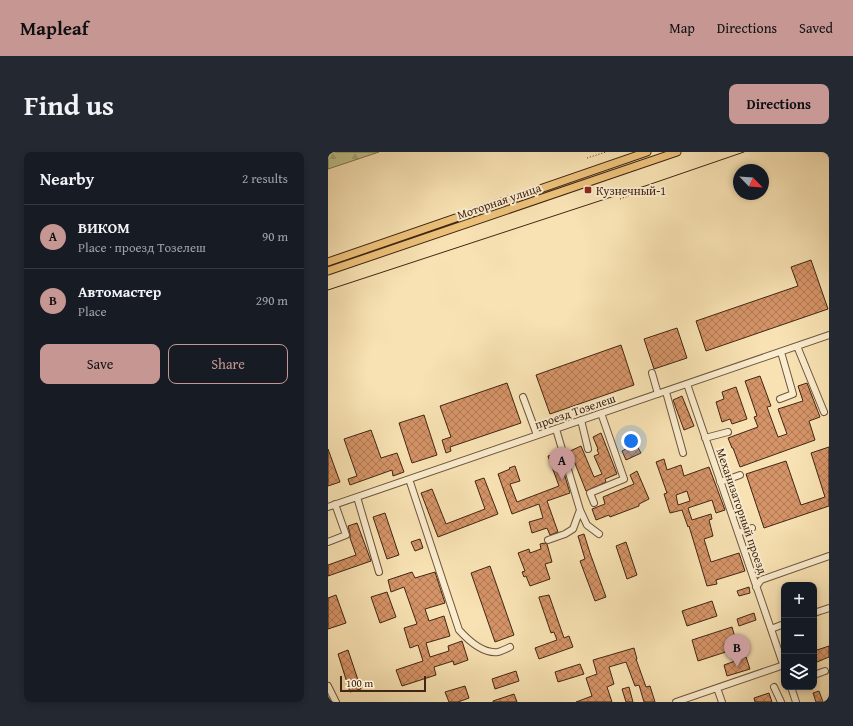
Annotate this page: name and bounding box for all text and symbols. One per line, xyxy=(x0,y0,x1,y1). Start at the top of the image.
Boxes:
text: Mapleaf xyxy=(20,14,89,42)
text: Map xyxy=(669,18,695,38)
text: Directions xyxy=(717,18,777,38)
text: Saved xyxy=(799,18,833,38)
text: Find us xyxy=(24,84,114,125)
button: Directions xyxy=(729,84,829,124)
north arrow xyxy=(733,164,769,200)
text: Nearby xyxy=(40,166,94,191)
text: 2 results xyxy=(242,169,288,188)
street label: Моторная улица xyxy=(455,179,544,223)
place label: Кузнечный-1 xyxy=(596,182,666,199)
marker: Кузнечный-1 xyxy=(583,185,593,195)
text: ВИКОМ xyxy=(78,217,130,238)
text: A xyxy=(49,227,57,246)
text: 90 m xyxy=(262,227,288,246)
text: Place · проезд Тозелеш xyxy=(78,238,206,257)
text: Автомастер xyxy=(78,281,161,302)
text: B xyxy=(49,291,57,310)
text: 290 m xyxy=(256,291,288,310)
text: Place xyxy=(78,302,107,321)
button: Save xyxy=(40,344,160,384)
button: Share xyxy=(168,344,288,384)
street label: проезд Тозелеш xyxy=(532,389,618,433)
your location xyxy=(621,431,641,451)
street label: Механизаторный проезд xyxy=(712,446,772,577)
pin: A xyxy=(549,447,575,480)
map controls xyxy=(781,582,817,690)
button: + xyxy=(781,582,817,618)
button: − xyxy=(781,618,817,654)
pin: B xyxy=(724,634,750,667)
button: layers xyxy=(781,654,817,690)
scale bar xyxy=(340,674,426,693)
text: 100 m xyxy=(346,675,373,691)

